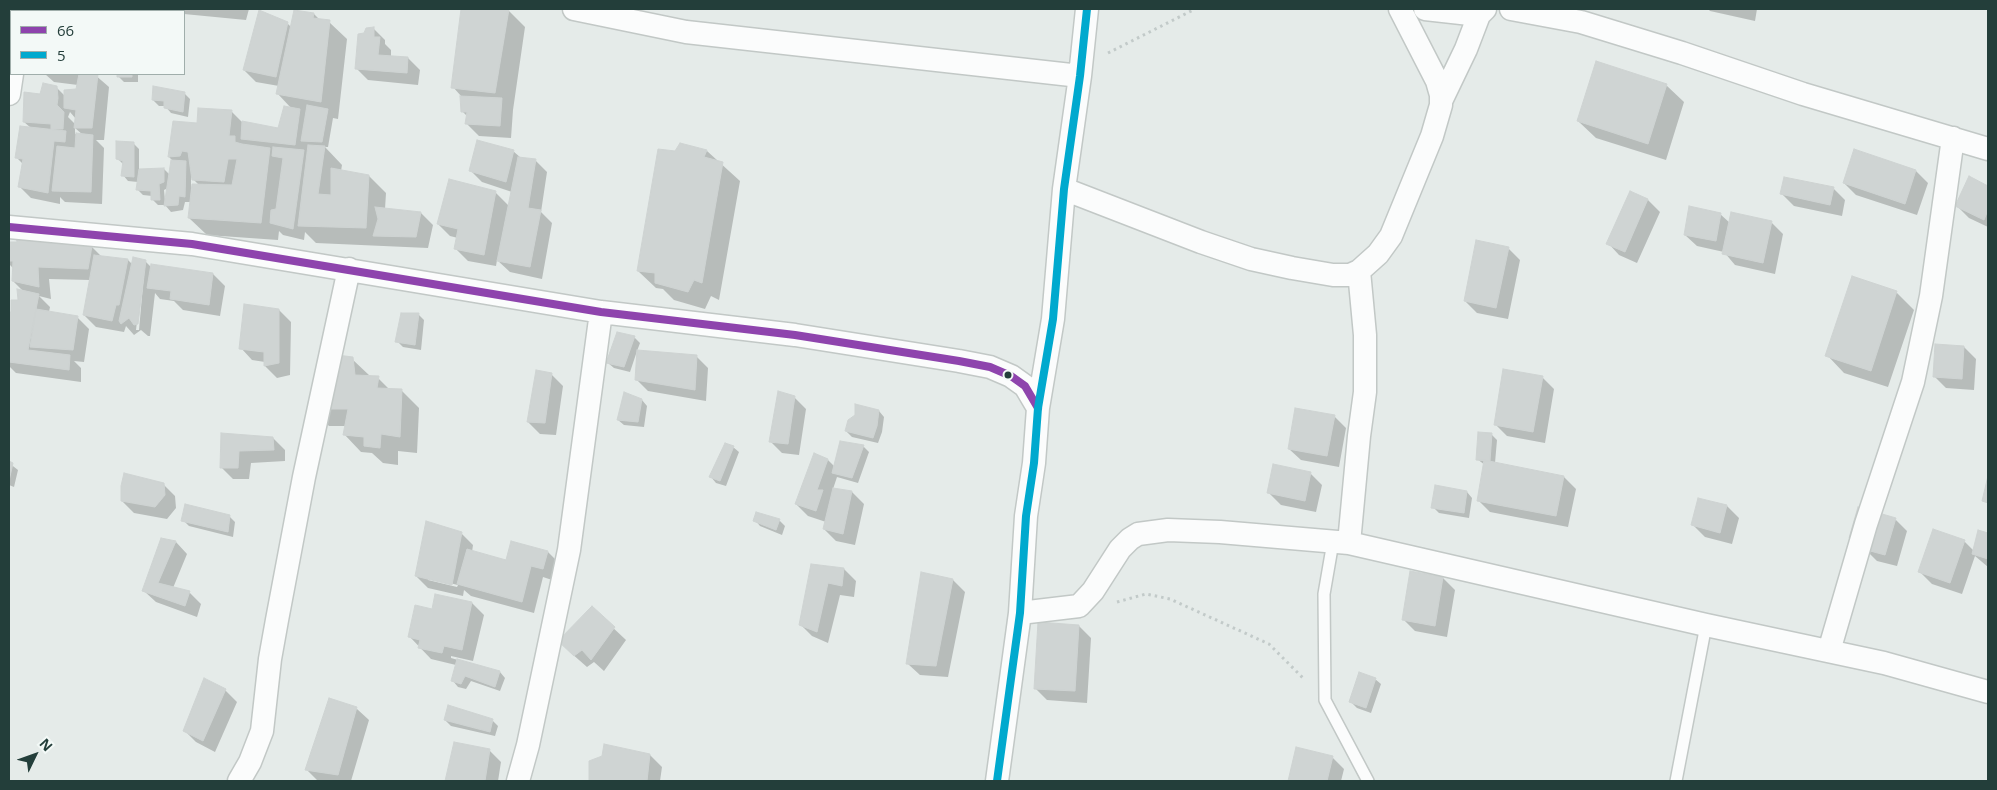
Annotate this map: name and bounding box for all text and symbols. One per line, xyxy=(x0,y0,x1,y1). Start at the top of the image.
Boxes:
legend xyxy=(10,10,185,75)
text: 66 xyxy=(57,20,74,40)
text: 5 xyxy=(57,45,66,65)
unlabelled marker xyxy=(1003,370,1013,380)
north arrow xyxy=(10,730,60,780)
text: N xyxy=(36,734,57,755)

